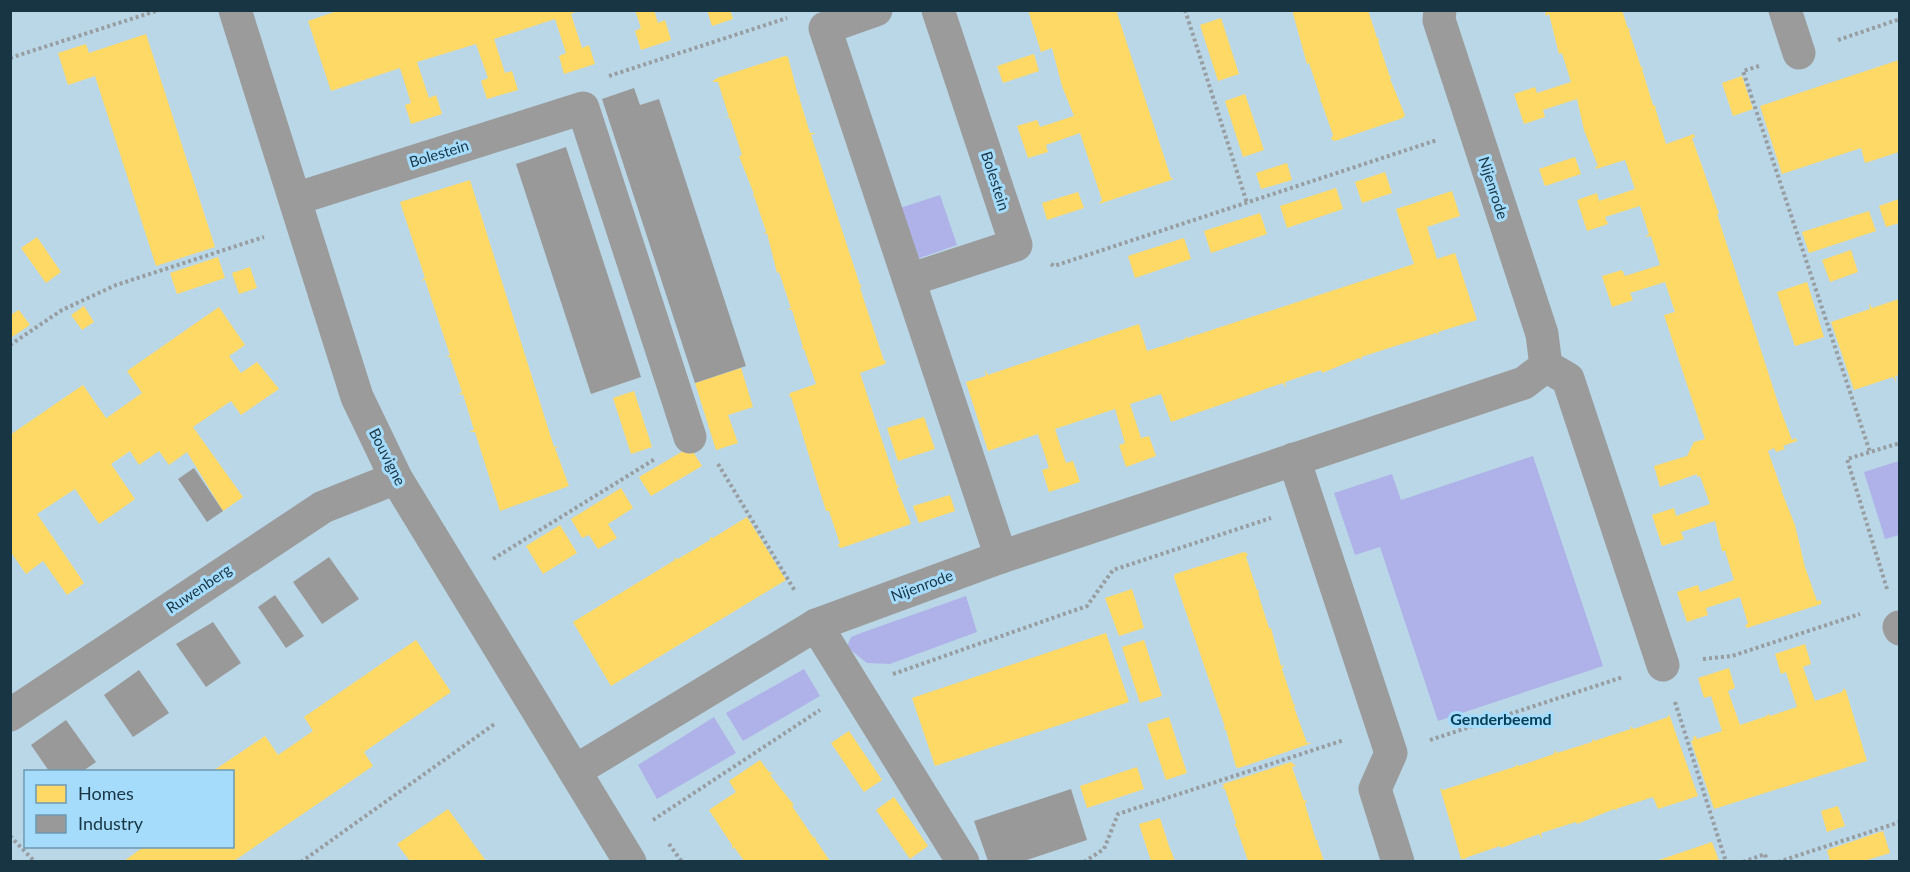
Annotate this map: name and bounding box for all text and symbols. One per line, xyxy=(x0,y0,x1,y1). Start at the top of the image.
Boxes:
street label: Bolestein xyxy=(407,135,471,171)
street label: Bolestein xyxy=(978,149,1014,213)
street label: Nijenrode xyxy=(1475,154,1513,221)
street label: Bouvigne xyxy=(366,425,410,488)
street label: Ruwenberg xyxy=(162,560,235,617)
street label: Nijenrode xyxy=(888,565,955,605)
district label: Genderbeemd xyxy=(1450,709,1552,728)
legend xyxy=(24,770,234,848)
text: Homes xyxy=(78,782,134,804)
text: Industry xyxy=(78,812,144,834)

